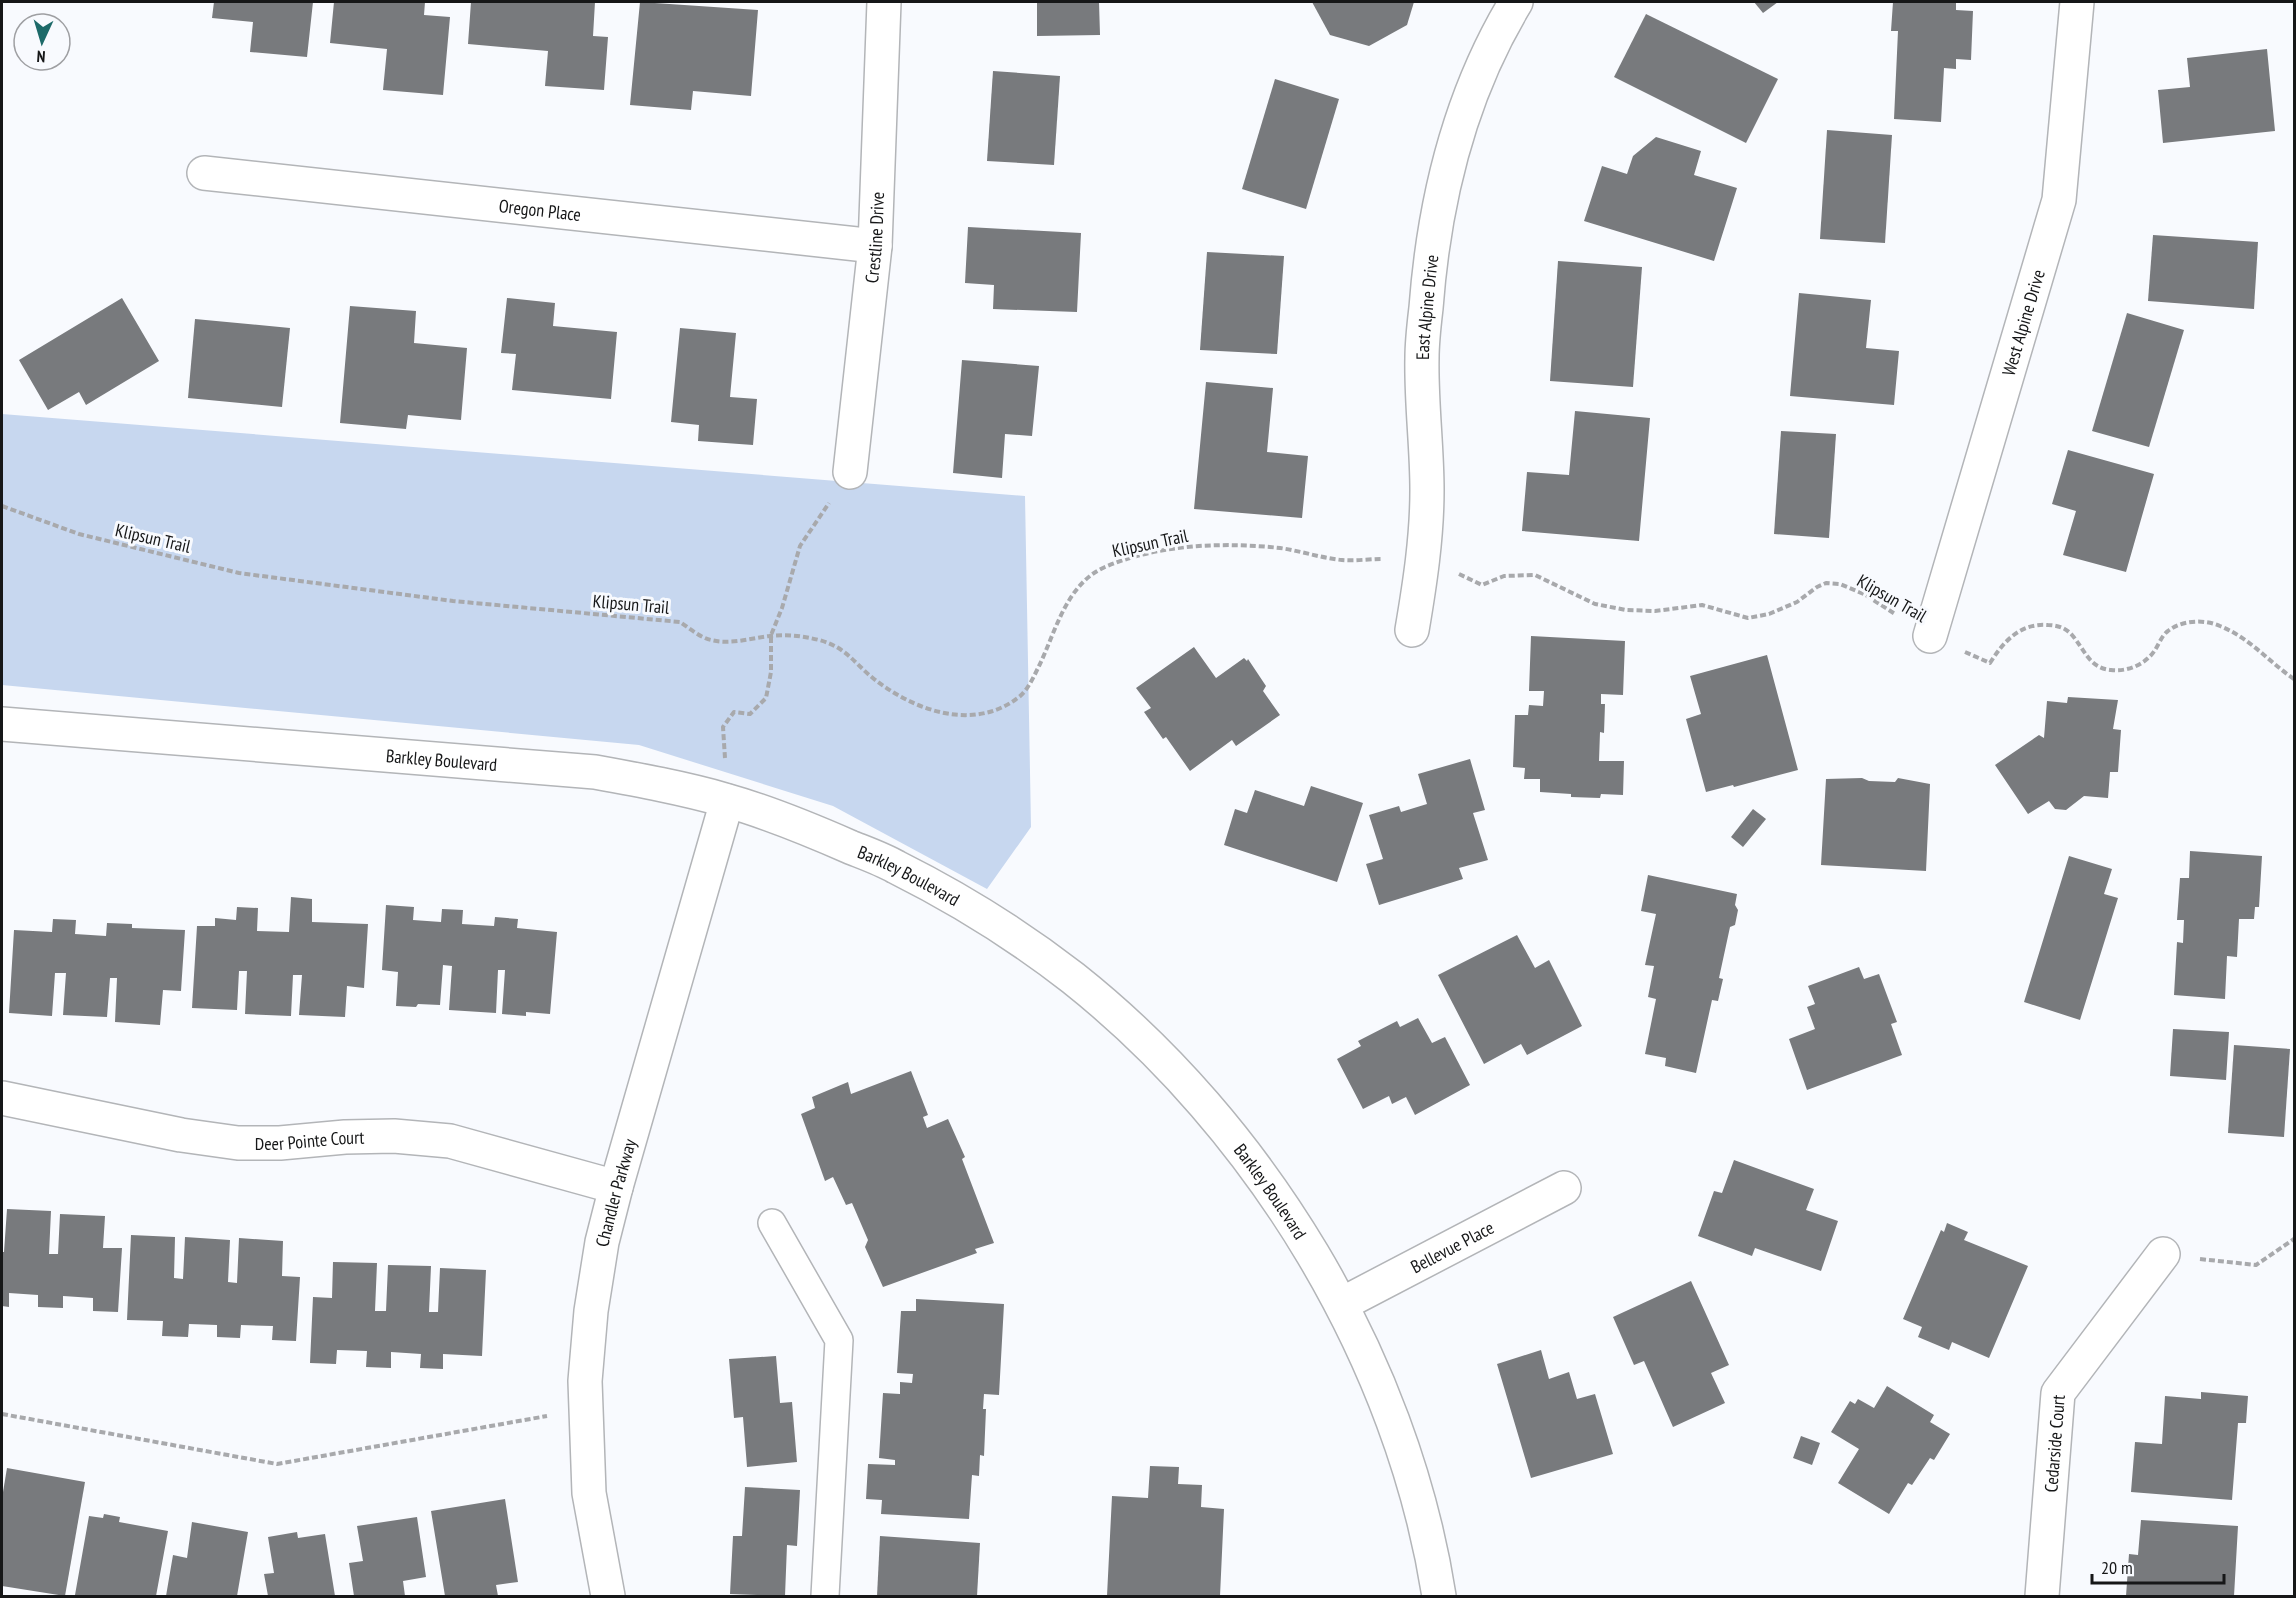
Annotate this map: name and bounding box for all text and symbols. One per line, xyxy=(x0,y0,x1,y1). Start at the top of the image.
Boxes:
north arrow xyxy=(12,12,72,72)
text: N xyxy=(36,47,46,67)
street label: Crestline Drive xyxy=(859,191,888,284)
street label: Oregon Place xyxy=(498,194,582,225)
street label: East Alpine Drive xyxy=(1410,253,1443,360)
street label: West Alpine Drive xyxy=(1996,267,2049,378)
street label: Klipsun Trail xyxy=(113,518,194,558)
street label: Klipsun Trail xyxy=(1110,524,1191,562)
street label: Klipsun Trail xyxy=(1853,569,1932,628)
street label: Klipsun Trail xyxy=(592,589,671,619)
street label: Barkley Boulevard xyxy=(385,744,498,776)
street label: Barkley Boulevard xyxy=(855,840,964,911)
street label: Deer Pointe Court xyxy=(255,1125,365,1155)
street label: Chandler Parkway xyxy=(590,1136,641,1248)
street label: Barkley Boulevard xyxy=(1229,1139,1312,1243)
street label: Bellevue Place xyxy=(1406,1215,1497,1278)
street label: Cedarside Court xyxy=(2039,1394,2069,1493)
scale bar xyxy=(2092,1547,2224,1585)
text: 20 m xyxy=(2101,1556,2133,1579)

